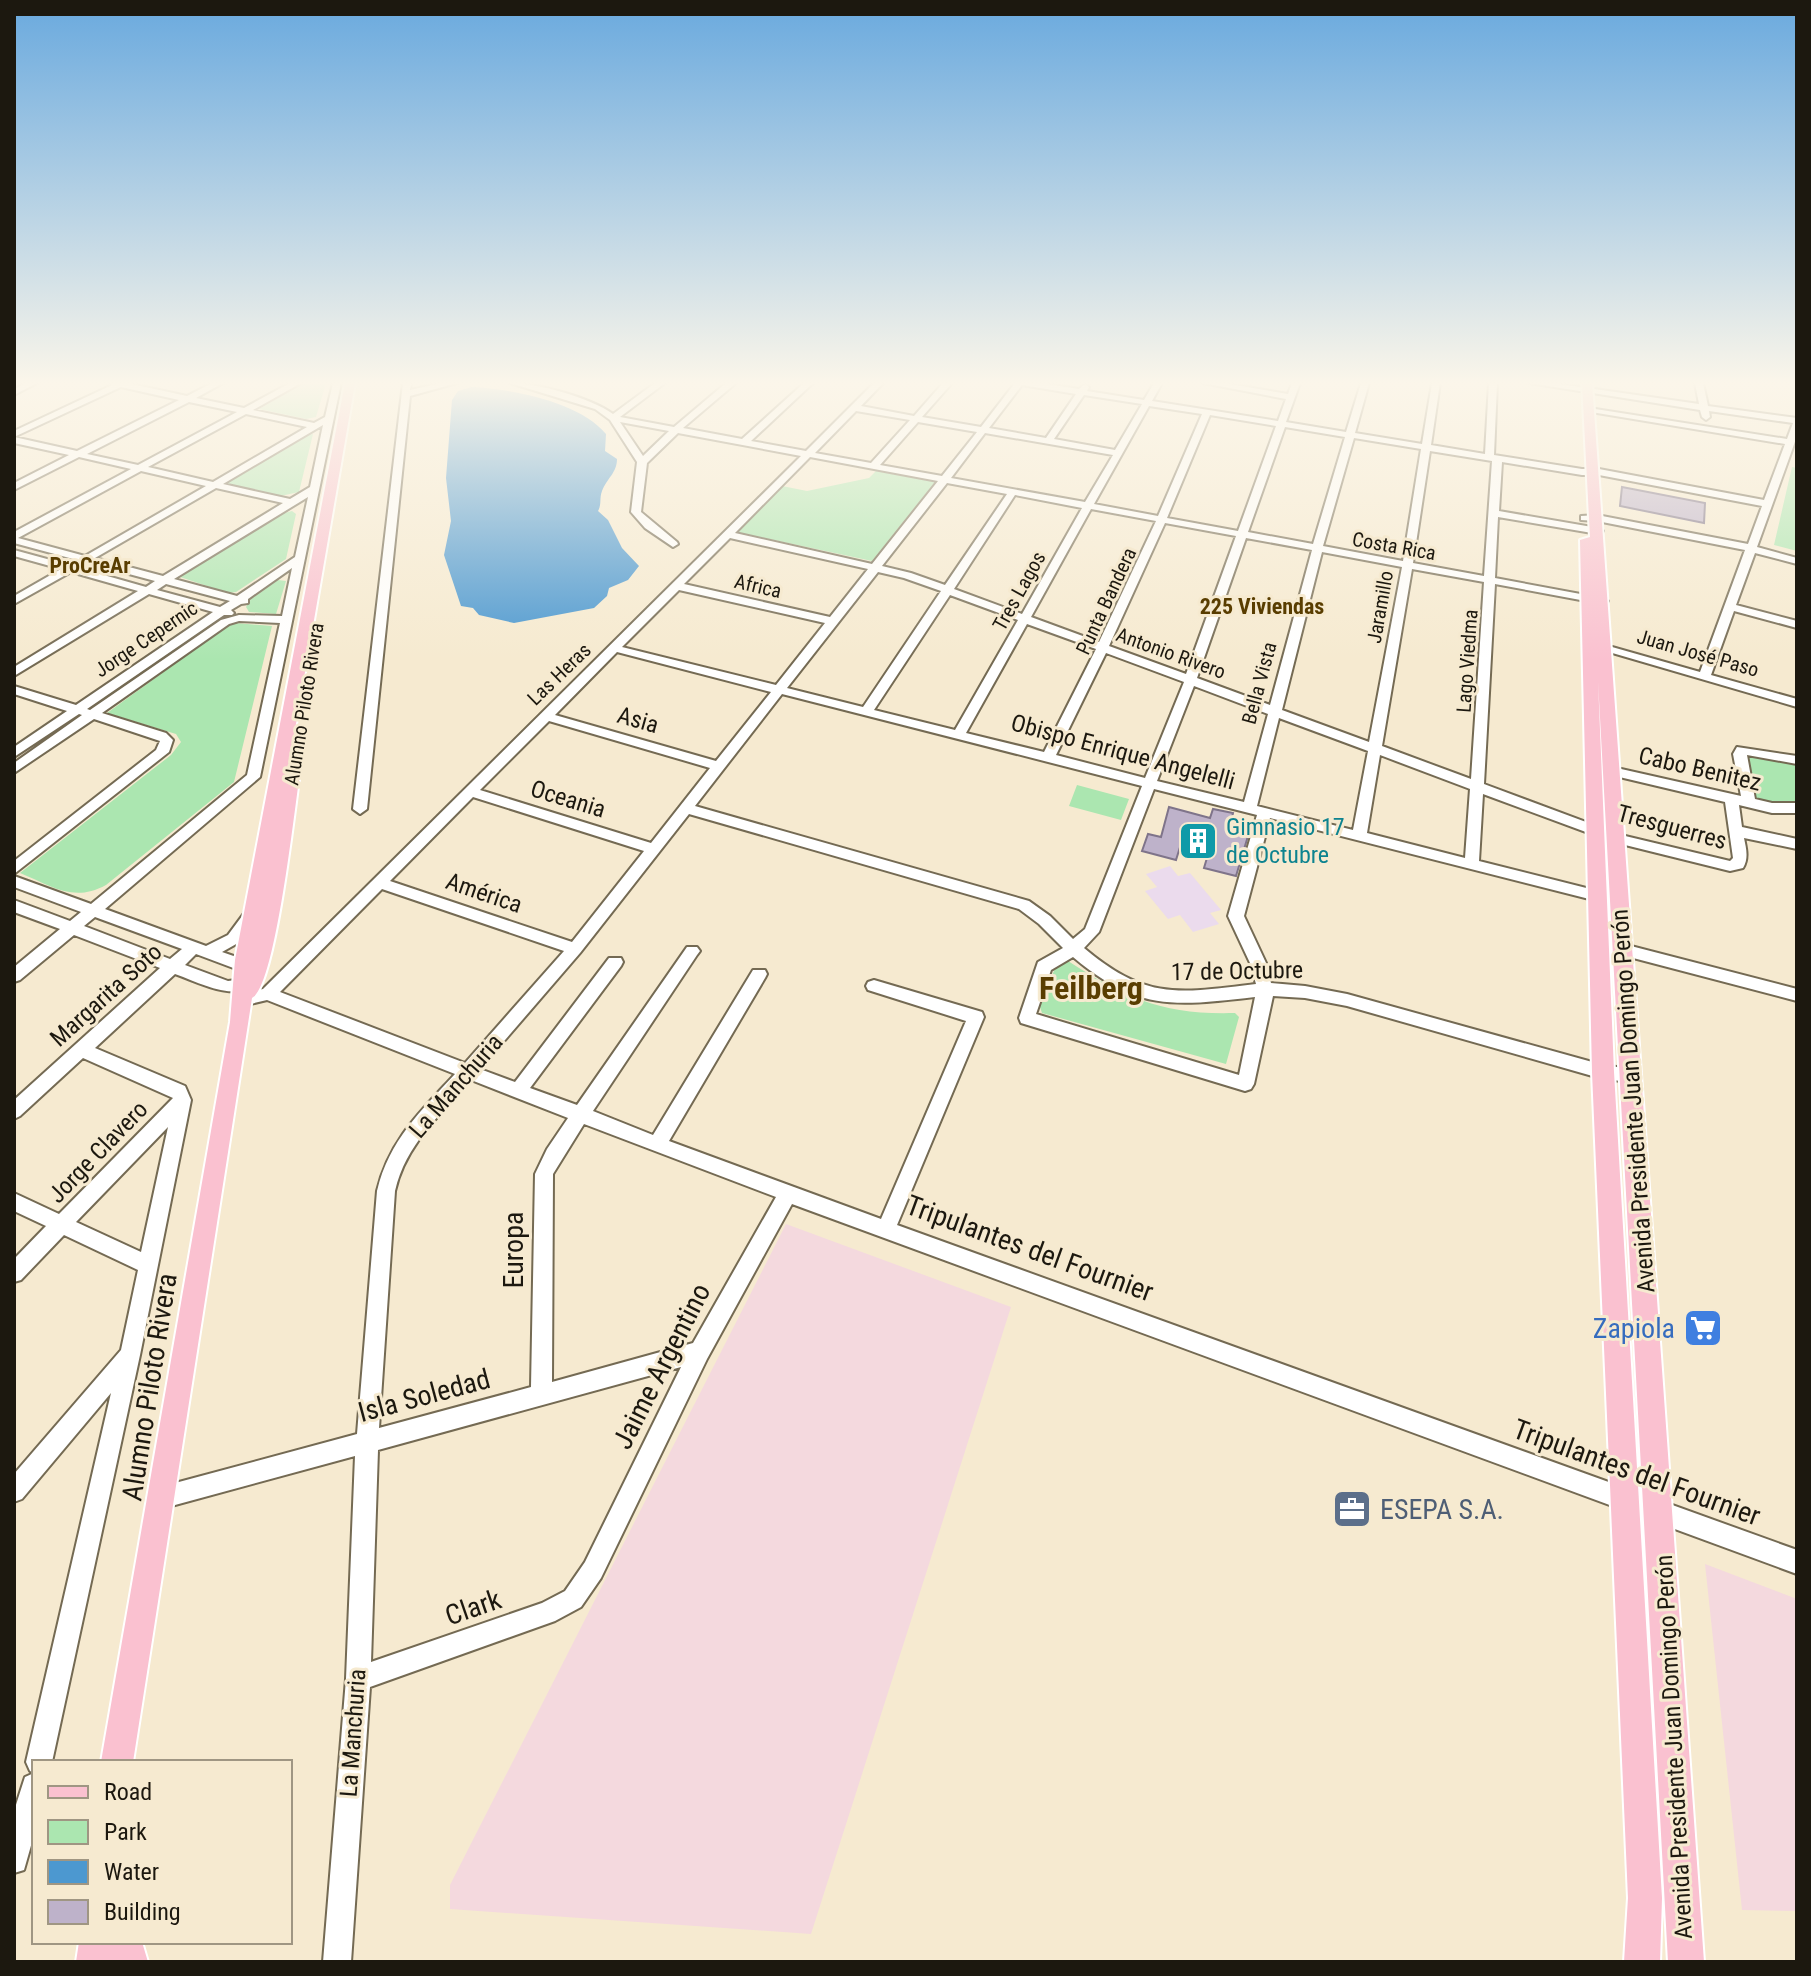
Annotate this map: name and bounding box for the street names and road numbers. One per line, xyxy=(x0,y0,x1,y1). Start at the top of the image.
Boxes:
street label: Costa Rica xyxy=(1350,527,1438,565)
street label: Punta Bandera xyxy=(1071,544,1141,658)
street label: Tres Lagos xyxy=(987,547,1051,635)
street label: Africa xyxy=(732,569,784,603)
street label: Jaramillo xyxy=(1362,569,1398,645)
street label: Jorge Cepernic xyxy=(90,596,202,682)
street label: Lago Viedma xyxy=(1451,609,1483,713)
street label: Alumno Piloto Rivera xyxy=(279,621,329,787)
street label: Antonio Rivero xyxy=(1113,622,1229,684)
street label: Juan José Paso xyxy=(1634,624,1762,682)
street label: Las Heras xyxy=(522,638,596,710)
street label: Bella Vista xyxy=(1237,639,1281,727)
street label: Asia xyxy=(614,701,662,739)
street label: Obispo Enrique Angelelli xyxy=(1008,709,1238,795)
street label: Cabo Benitez xyxy=(1636,741,1764,797)
street label: Oceania xyxy=(527,774,609,824)
street label: Tresguerres xyxy=(1614,799,1730,855)
street label: América xyxy=(442,867,526,919)
street label: Avenida Presidente Juan Domingo Perón xyxy=(1606,908,1660,1294)
street label: Margarita Soto xyxy=(44,938,168,1052)
street label: 17 de Octubre xyxy=(1171,956,1303,986)
street label: La Manchuria xyxy=(403,1028,509,1144)
street label: Jorge Clavero xyxy=(43,1095,153,1209)
street label: Tripulantes del Fournier xyxy=(902,1188,1158,1309)
street label: Europa xyxy=(497,1212,530,1288)
street label: Alumno Piloto Rivera xyxy=(115,1271,184,1503)
street label: Jaime Argentino xyxy=(606,1278,717,1454)
street label: Isla Soledad xyxy=(354,1362,494,1429)
street label: Tripulantes del Fournier xyxy=(1509,1412,1765,1533)
street label: Avenida Presidente Juan Domingo Perón xyxy=(1650,1554,1698,1940)
street label: Clark xyxy=(441,1582,506,1632)
street label: La Manchuria xyxy=(335,1668,371,1798)

